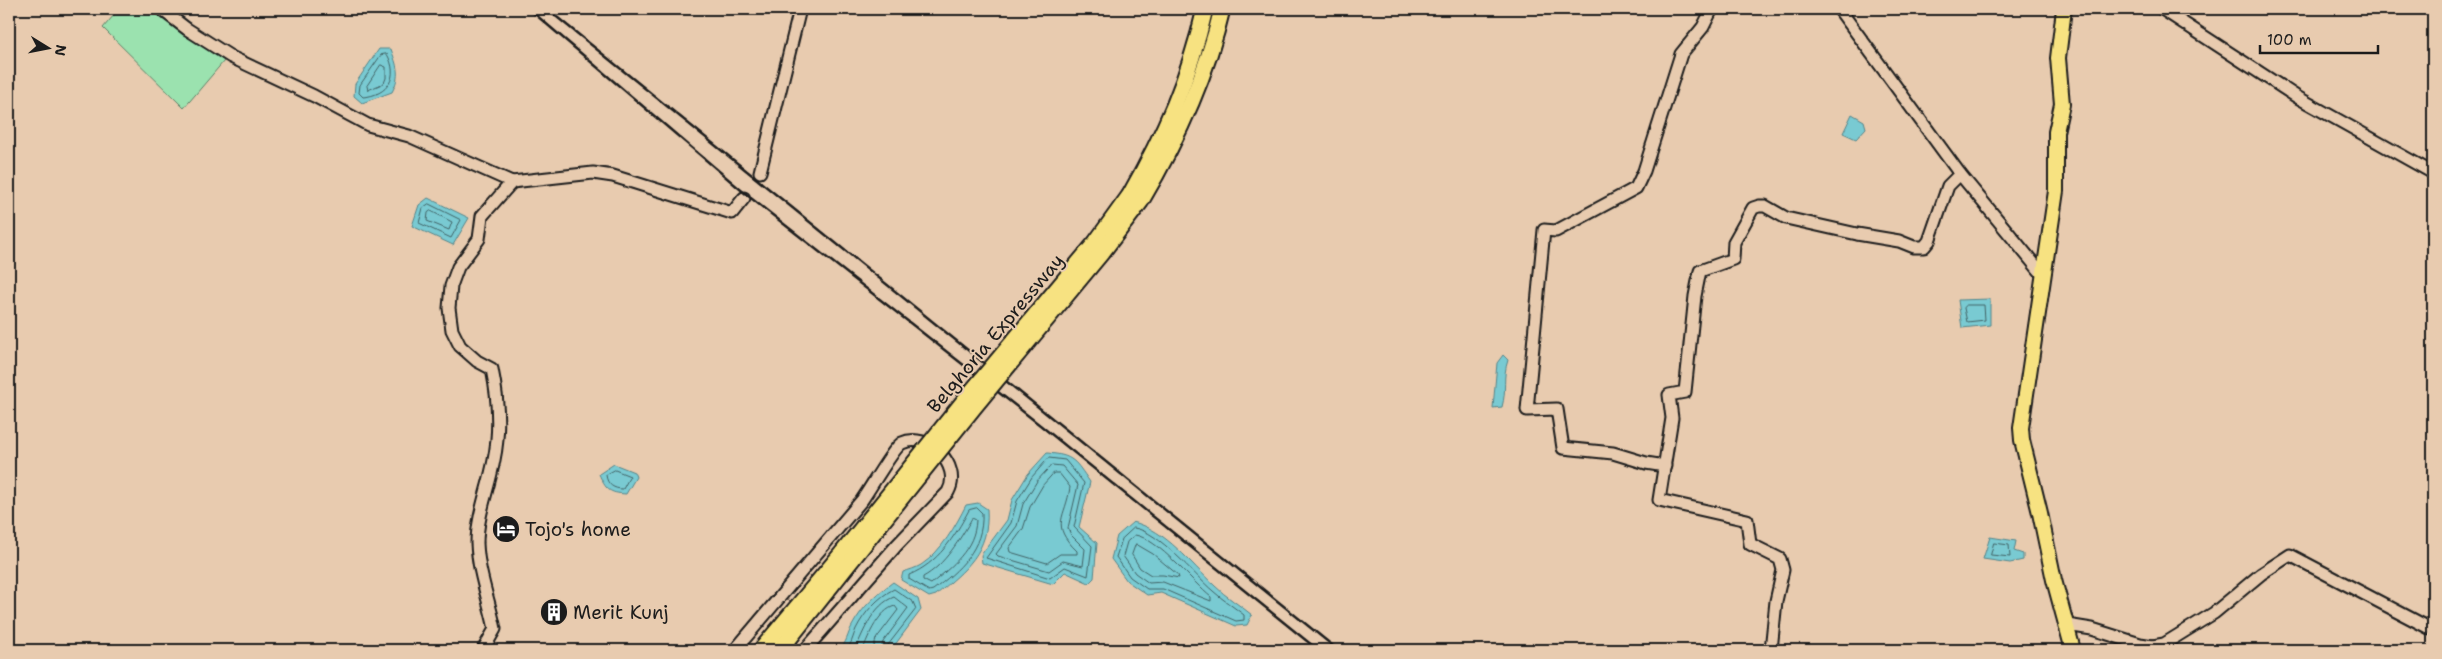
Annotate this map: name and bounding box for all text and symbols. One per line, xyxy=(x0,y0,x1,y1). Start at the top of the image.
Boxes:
north arrow xyxy=(22,22,72,72)
scale bar xyxy=(2260,22,2377,54)
text: 100 m xyxy=(2267,30,2312,50)
text: N xyxy=(51,43,71,57)
street label: Belghoria Expressway xyxy=(921,248,1069,418)
hotel icon: Tojo's home xyxy=(491,514,521,544)
place label: Tojo's home xyxy=(525,517,631,542)
building icon: Merit Kunj xyxy=(539,597,569,627)
place label: Merit Kunj xyxy=(573,600,669,625)

